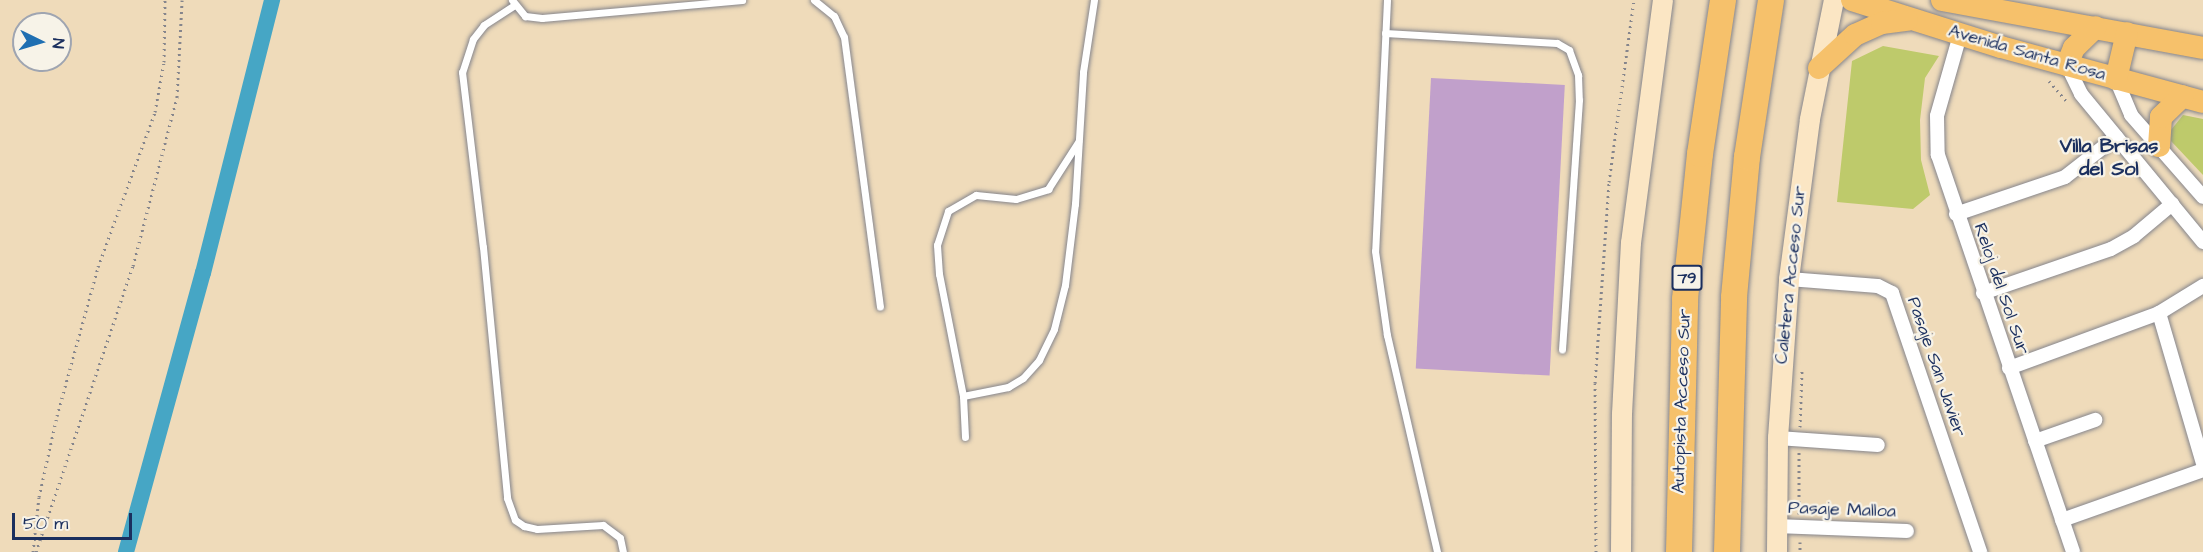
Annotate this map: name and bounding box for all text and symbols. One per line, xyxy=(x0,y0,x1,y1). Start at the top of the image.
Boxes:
north arrow xyxy=(12,12,72,72)
street label: Avenida Santa Rosa xyxy=(1946,20,2108,86)
text: N xyxy=(47,37,69,49)
district label: Villa Brisas del Sol xyxy=(2060,134,2158,181)
street label: Caletera Acceso Sur xyxy=(1771,185,1811,365)
street label: Reloj del Sol Sur xyxy=(1968,221,2034,357)
road number: 79 xyxy=(1670,265,1704,291)
street label: Pasaje San Javier xyxy=(1902,294,1970,440)
street label: Autopista Acceso Sur xyxy=(1668,308,1696,494)
street label: Pasaje Malloa xyxy=(1788,497,1896,523)
scale bar xyxy=(15,501,135,539)
text: 50 m xyxy=(23,511,68,536)

